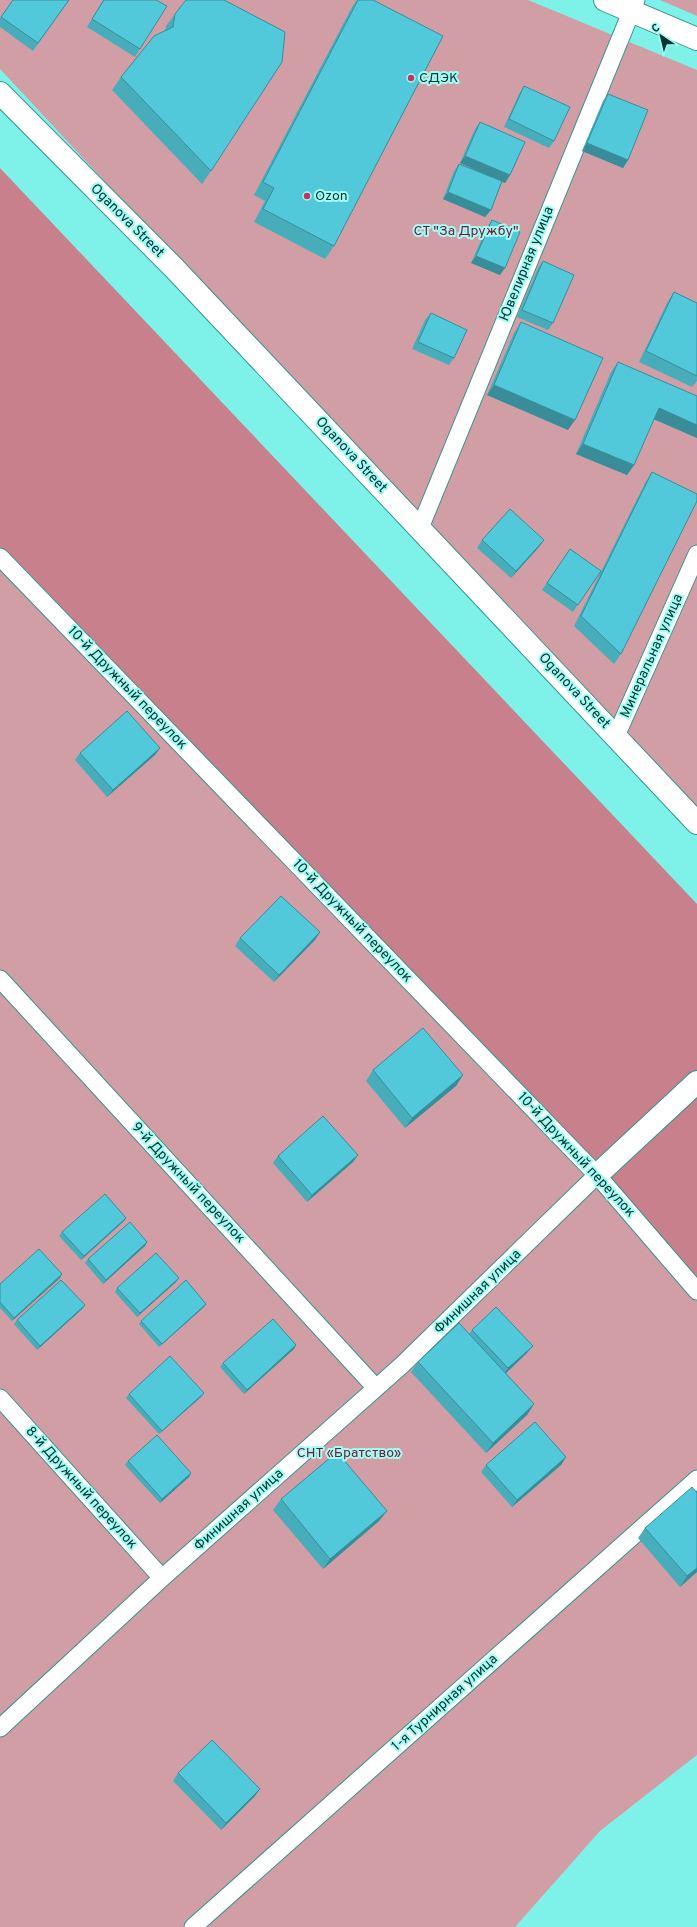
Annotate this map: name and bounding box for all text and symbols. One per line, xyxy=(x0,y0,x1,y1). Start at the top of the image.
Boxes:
north arrow xyxy=(641,16,681,56)
text: С xyxy=(649,21,663,36)
place label: СДЭК xyxy=(419,70,458,87)
marker: СДЭК xyxy=(406,73,416,83)
street label: Oganova Street xyxy=(87,181,167,261)
place label: Ozon xyxy=(315,188,348,205)
marker: Ozon xyxy=(302,191,312,201)
street label: Ювелирная улица xyxy=(496,204,558,324)
park label: СТ "За Дружбу" xyxy=(413,223,519,240)
street label: Oganova Street xyxy=(312,414,390,496)
street label: Минеральная улица xyxy=(617,591,687,721)
street label: 10-й Дружный переулок xyxy=(64,623,190,753)
street label: Oganova Street xyxy=(535,650,613,732)
street label: 10-й Дружный переулок xyxy=(289,856,415,986)
street label: 10-й Дружный переулок xyxy=(514,1089,638,1221)
street label: 9-й Дружный переулок xyxy=(128,1119,248,1247)
street label: Финишная улица xyxy=(431,1246,525,1338)
street label: 8-й Дружный переулок xyxy=(21,1423,141,1553)
park label: СНТ «Братство» xyxy=(297,1445,401,1462)
street label: Финишная улица xyxy=(191,1465,287,1555)
street label: 1-я Турнирная улица xyxy=(389,1651,501,1755)

